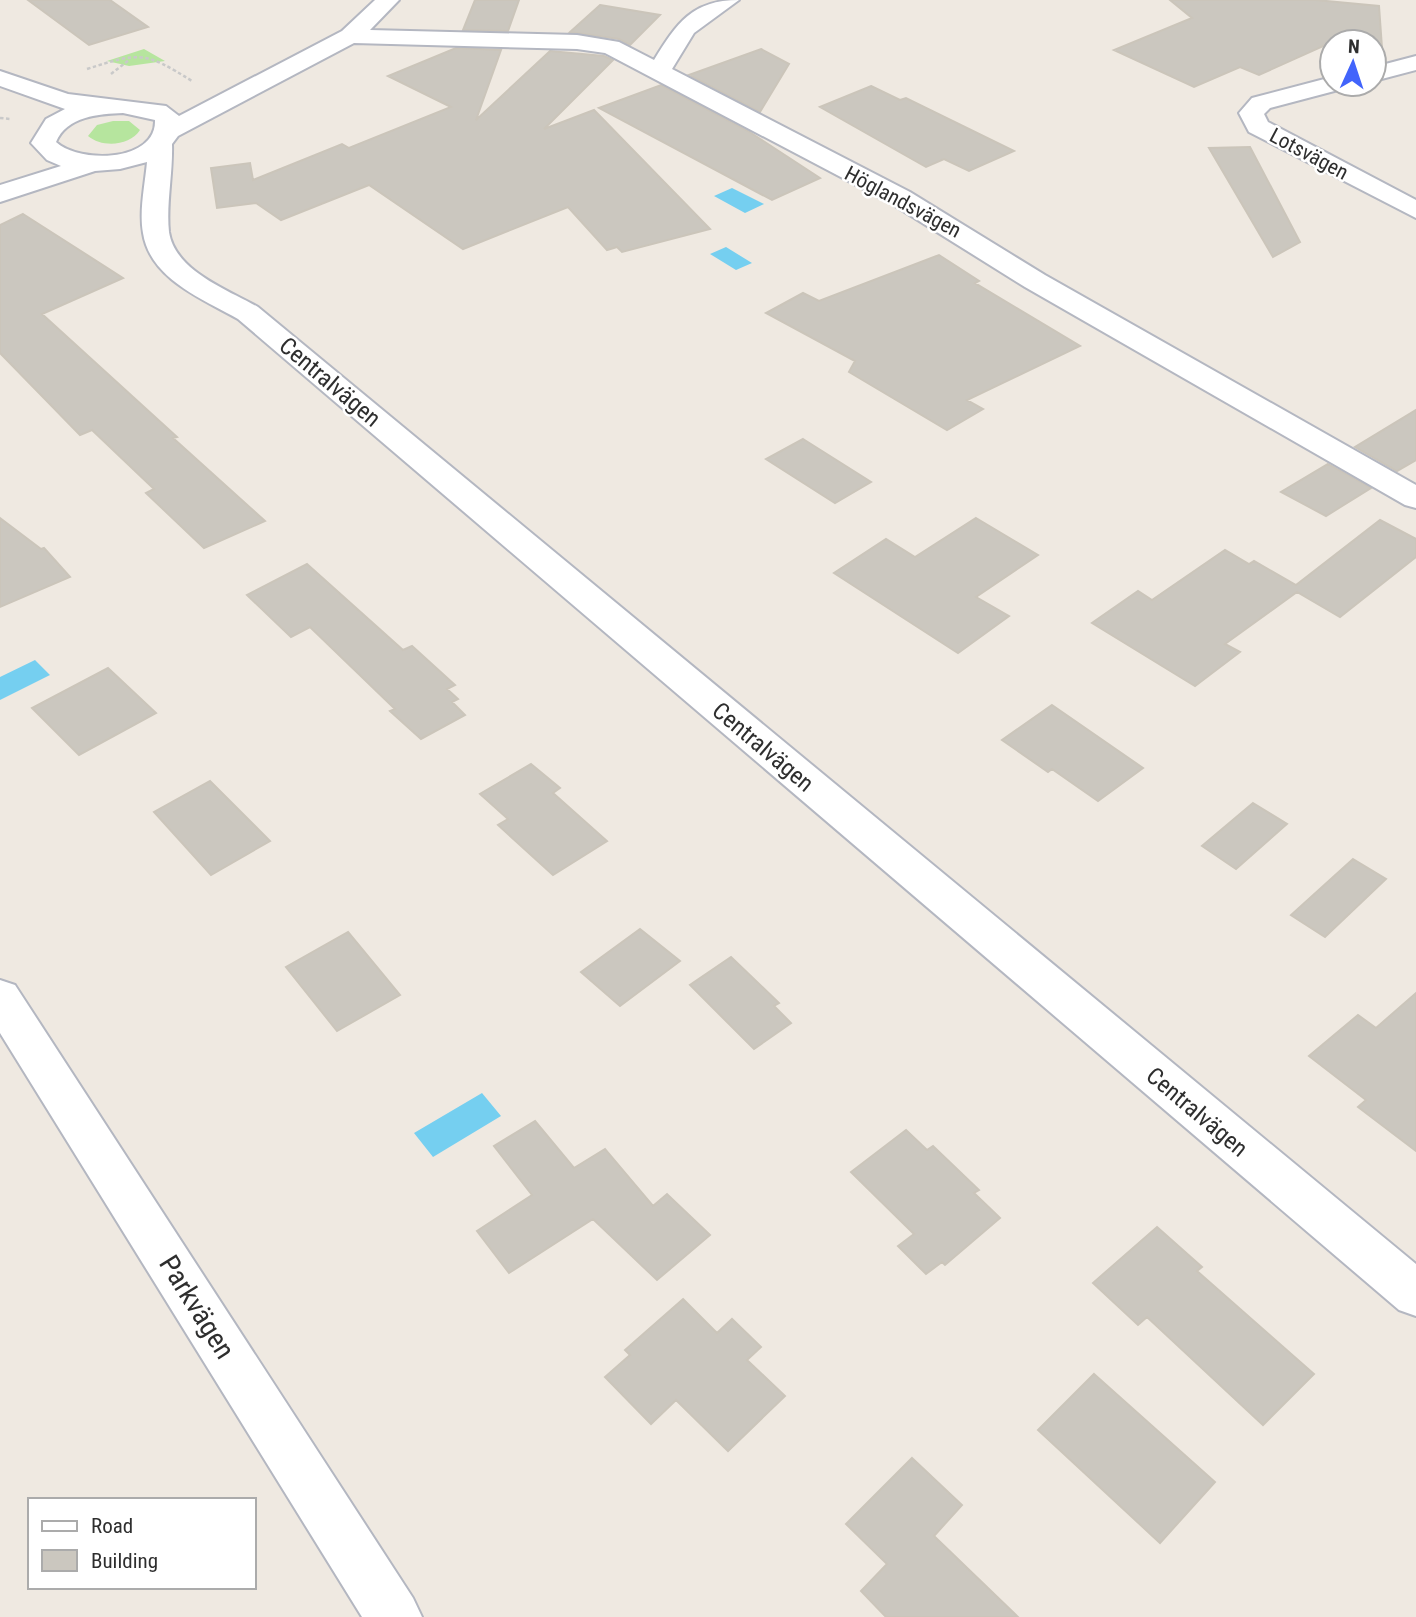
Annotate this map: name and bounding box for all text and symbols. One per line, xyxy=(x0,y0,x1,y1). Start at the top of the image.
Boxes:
north arrow xyxy=(1318,28,1388,98)
text: N xyxy=(1347,35,1360,58)
street label: Lotsvägen xyxy=(1266,123,1352,185)
street label: Höglandsvägen xyxy=(841,161,965,243)
street label: Centralvägen xyxy=(274,332,386,432)
street label: Centralvägen xyxy=(707,697,819,797)
street label: Centralvägen xyxy=(1141,1062,1253,1162)
street label: Parkvägen xyxy=(152,1249,242,1365)
legend xyxy=(28,1498,256,1589)
text: Road xyxy=(91,1514,133,1538)
text: Building xyxy=(91,1549,158,1573)

